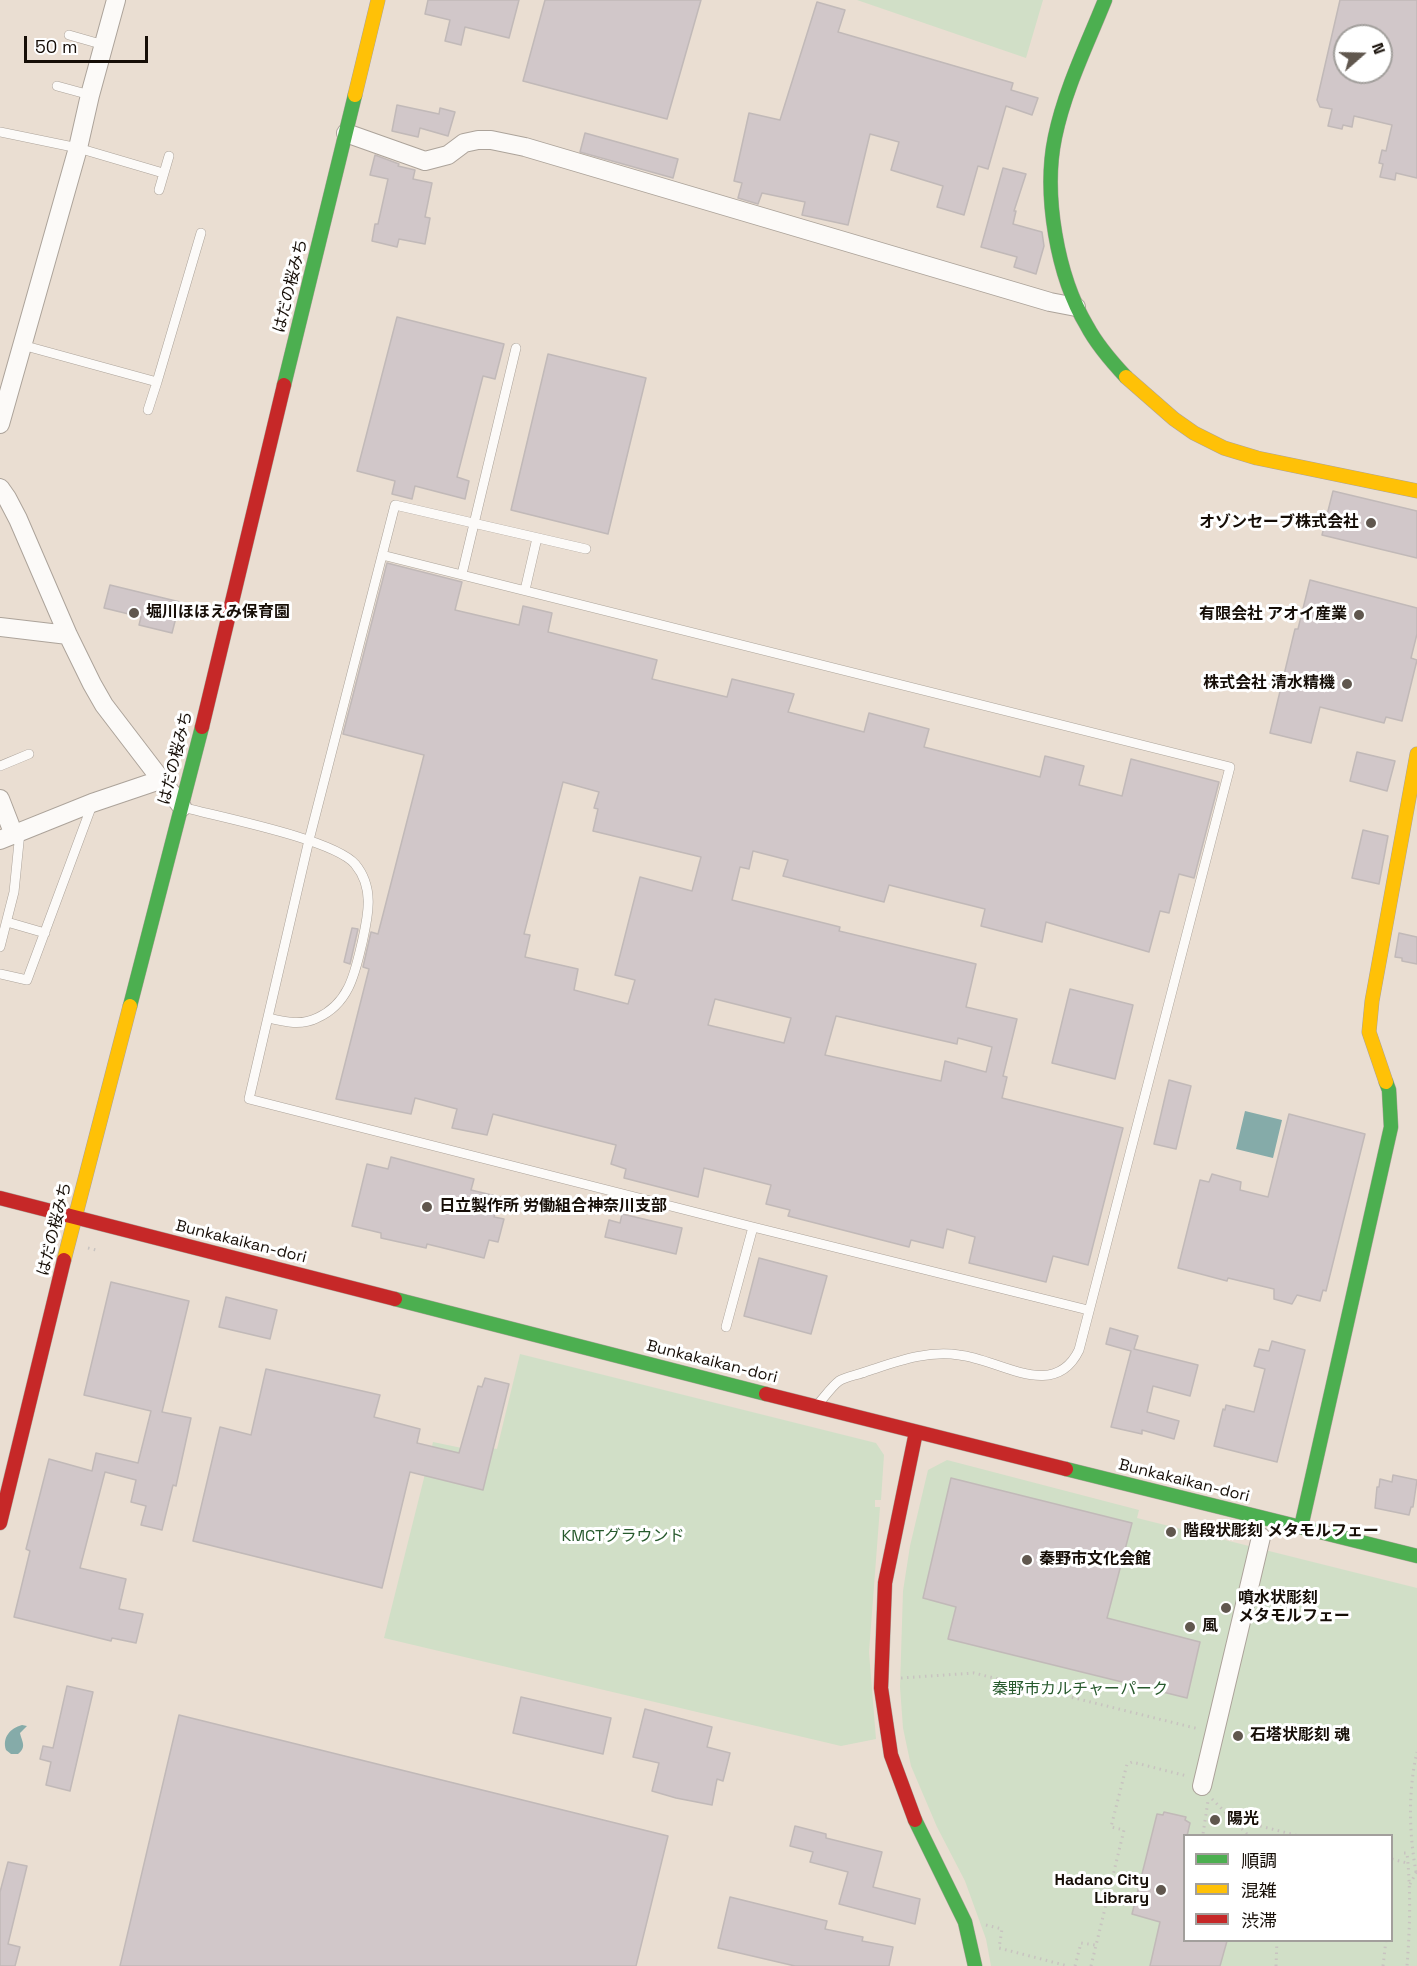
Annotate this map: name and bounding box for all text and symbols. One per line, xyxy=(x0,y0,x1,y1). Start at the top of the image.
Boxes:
scale bar xyxy=(27,24,152,62)
north arrow xyxy=(1333,24,1393,84)
text: 50 m xyxy=(35,35,77,58)
text: N xyxy=(1367,40,1390,57)
street label: はだの桜みち xyxy=(270,237,312,335)
place label: オゾンセーブ株式会社 xyxy=(1199,513,1359,533)
marker: オゾンセーブ株式会社 xyxy=(1364,516,1378,530)
place label: 堀川ほほえみ保育園 xyxy=(146,603,290,623)
place label: 有限会社 アオイ産業 xyxy=(1199,605,1347,625)
marker: 堀川ほほえみ保育園 xyxy=(127,606,141,620)
marker: 有限会社 アオイ産業 xyxy=(1352,608,1366,622)
place label: 株式会社 清水精機 xyxy=(1203,674,1335,694)
marker: 株式会社 清水精機 xyxy=(1340,677,1354,691)
street label: はだの桜みち xyxy=(155,709,197,807)
street label: はだの桜みち xyxy=(34,1180,76,1278)
place label: 日立製作所 労働組合神奈川支部 xyxy=(439,1197,667,1217)
marker: 日立製作所 労働組合神奈川支部 xyxy=(420,1200,434,1214)
street label: Bunkakaikan-dori xyxy=(174,1216,308,1268)
street label: Bunkakaikan-dori xyxy=(645,1336,779,1388)
street label: Bunkakaikan-dori xyxy=(1117,1455,1251,1507)
place label: 階段状彫刻 メタモルフェー xyxy=(1183,1522,1379,1542)
marker: 階段状彫刻 メタモルフェー xyxy=(1164,1525,1178,1539)
park label: KMCTグラウンド xyxy=(561,1527,685,1547)
place label: 秦野市文化会館 xyxy=(1039,1550,1151,1570)
marker: 秦野市文化会館 xyxy=(1020,1553,1034,1567)
place label: 噴水状彫刻 メタモルフェー xyxy=(1238,1589,1350,1627)
marker: 噴水状彫刻 メタモルフェー xyxy=(1219,1601,1233,1615)
place label: 風 xyxy=(1202,1617,1218,1637)
marker: 風 xyxy=(1183,1620,1197,1634)
park label: 秦野市カルチャーパーク xyxy=(992,1680,1168,1700)
place label: 石塔状彫刻 魂 xyxy=(1250,1726,1350,1746)
marker: 石塔状彫刻 魂 xyxy=(1231,1729,1245,1743)
place label: 陽光 xyxy=(1227,1810,1259,1830)
marker: 陽光 xyxy=(1208,1813,1222,1827)
legend xyxy=(1183,1834,1393,1942)
text: 順調 xyxy=(1241,1849,1277,1872)
place label: Hadano City Library xyxy=(1055,1871,1149,1909)
text: 混雑 xyxy=(1241,1879,1277,1902)
marker: Hadano City Library xyxy=(1154,1883,1168,1897)
text: 渋滞 xyxy=(1241,1909,1277,1932)

